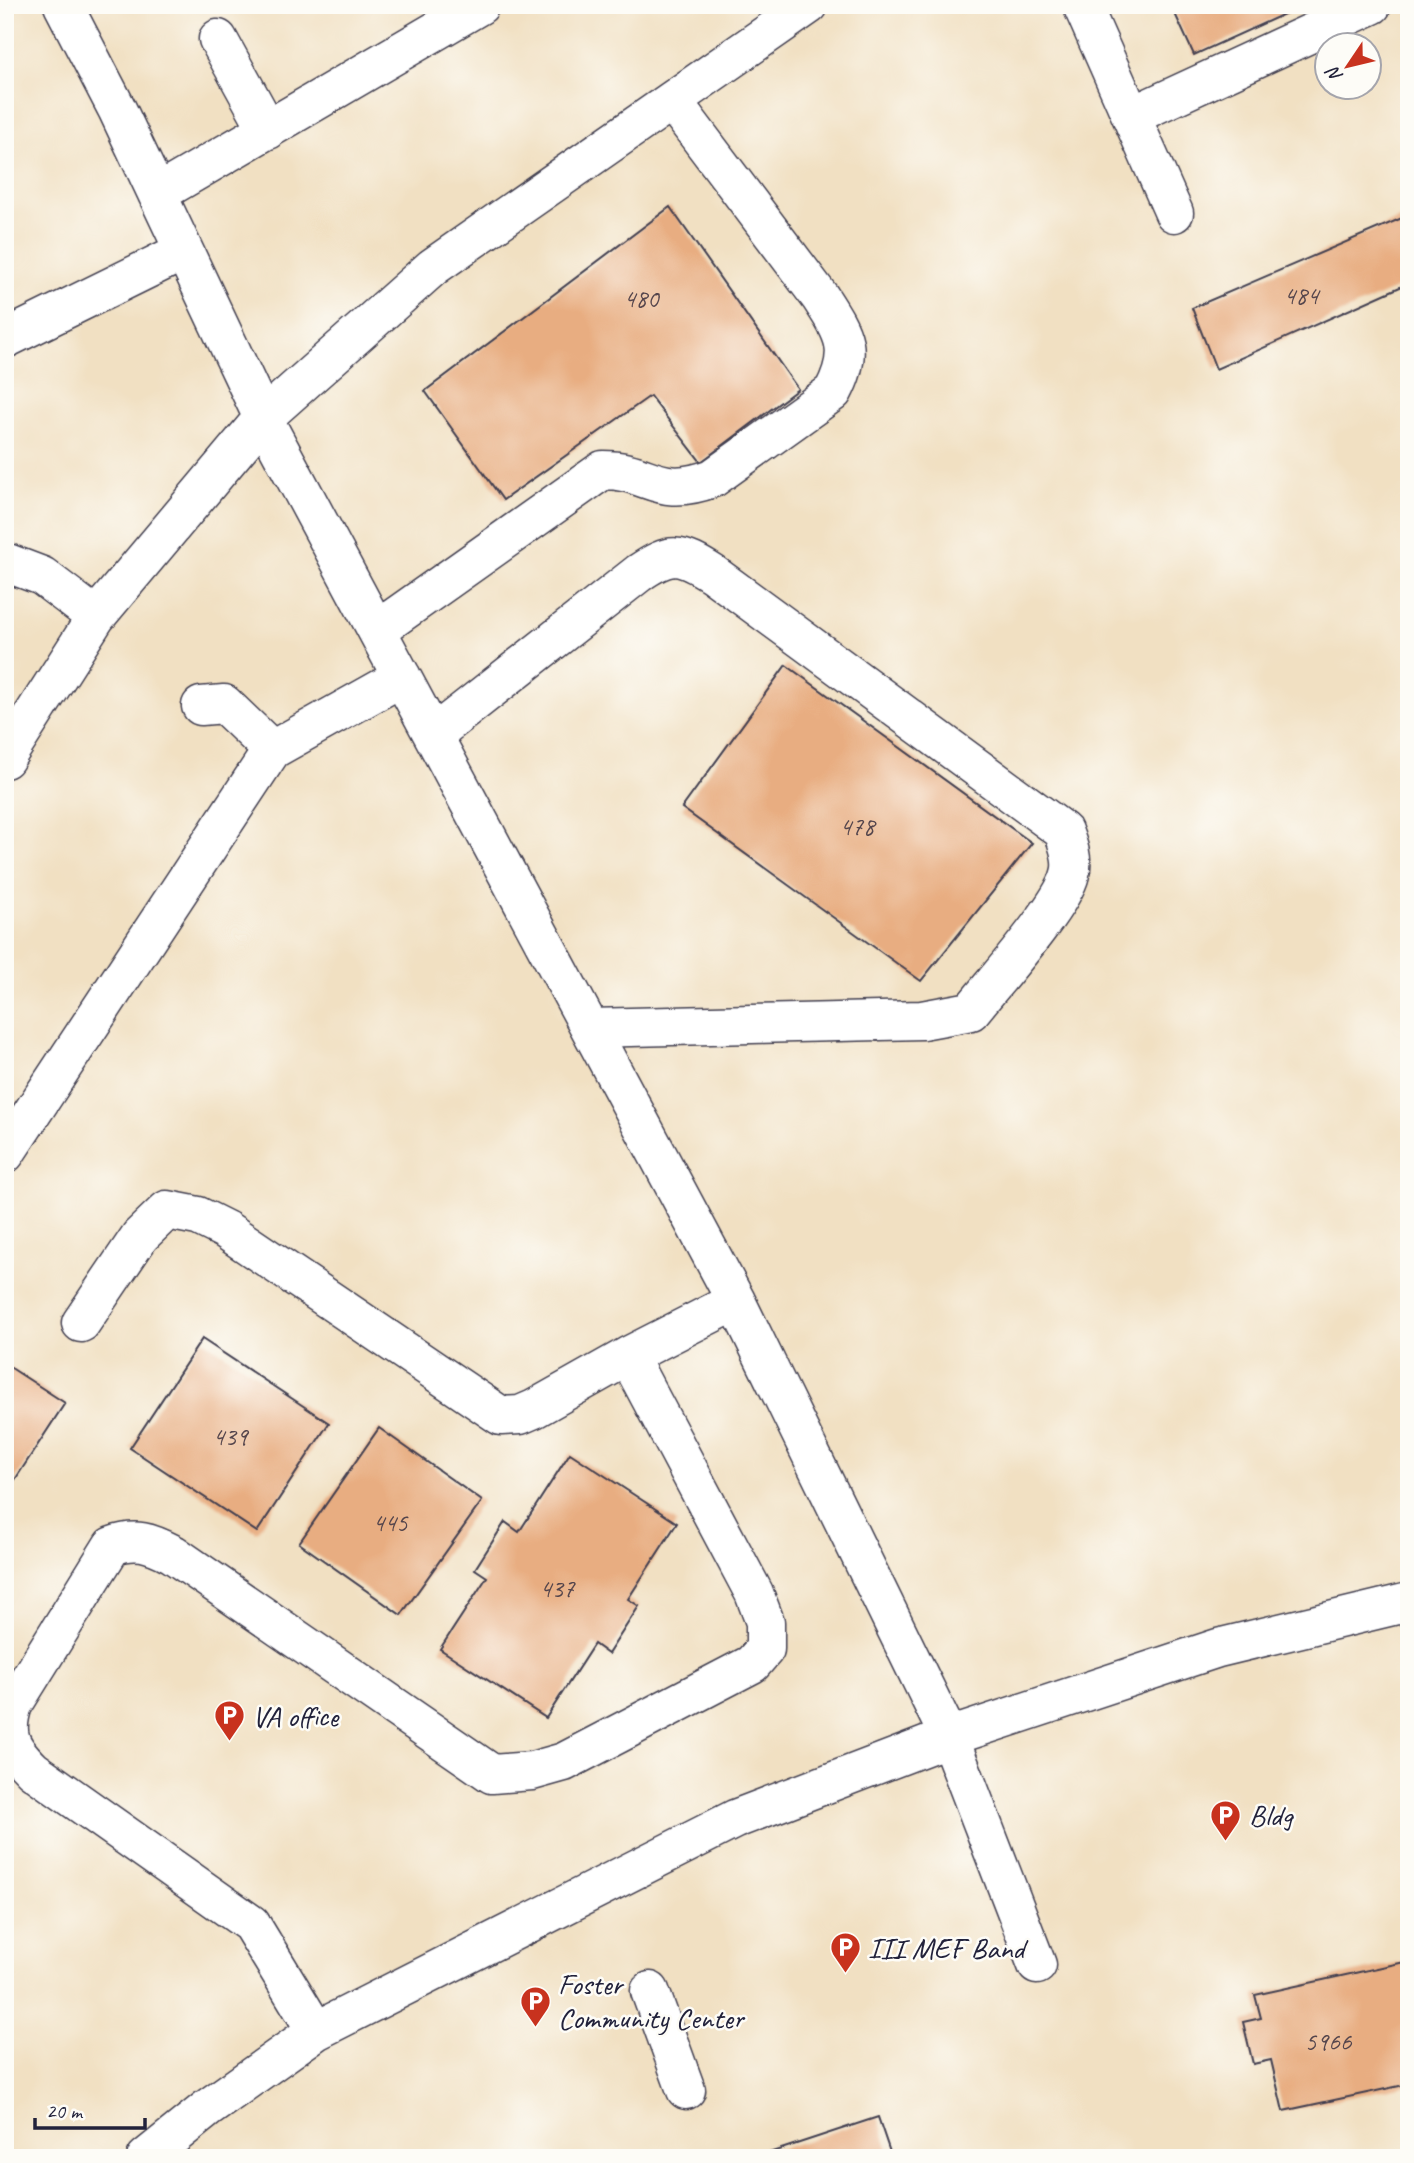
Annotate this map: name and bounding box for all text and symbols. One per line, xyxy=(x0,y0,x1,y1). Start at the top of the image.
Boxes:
north arrow xyxy=(1312,32,1382,102)
text: N xyxy=(1320,61,1348,87)
house number: 484 xyxy=(1283,279,1321,312)
house number: 480 xyxy=(623,282,661,315)
house number: 478 xyxy=(839,810,877,843)
house number: 439 xyxy=(212,1420,250,1453)
house number: 445 xyxy=(372,1506,409,1539)
house number: 437 xyxy=(539,1572,576,1605)
place label: VA office xyxy=(252,1697,340,1735)
parking icon: VA office xyxy=(212,1699,246,1743)
place label: Bldg xyxy=(1249,1796,1295,1834)
parking icon: Bldg xyxy=(1209,1798,1243,1842)
place label: III MEF Band xyxy=(868,1929,1029,1967)
parking icon: III MEF Band xyxy=(828,1931,862,1975)
place label: Foster Community Center xyxy=(558,1965,746,2037)
parking icon: Foster Community Center xyxy=(518,1984,552,2028)
house number: 5966 xyxy=(1305,2025,1353,2058)
scale bar xyxy=(35,2086,145,2130)
text: 20 m xyxy=(46,2098,84,2124)

